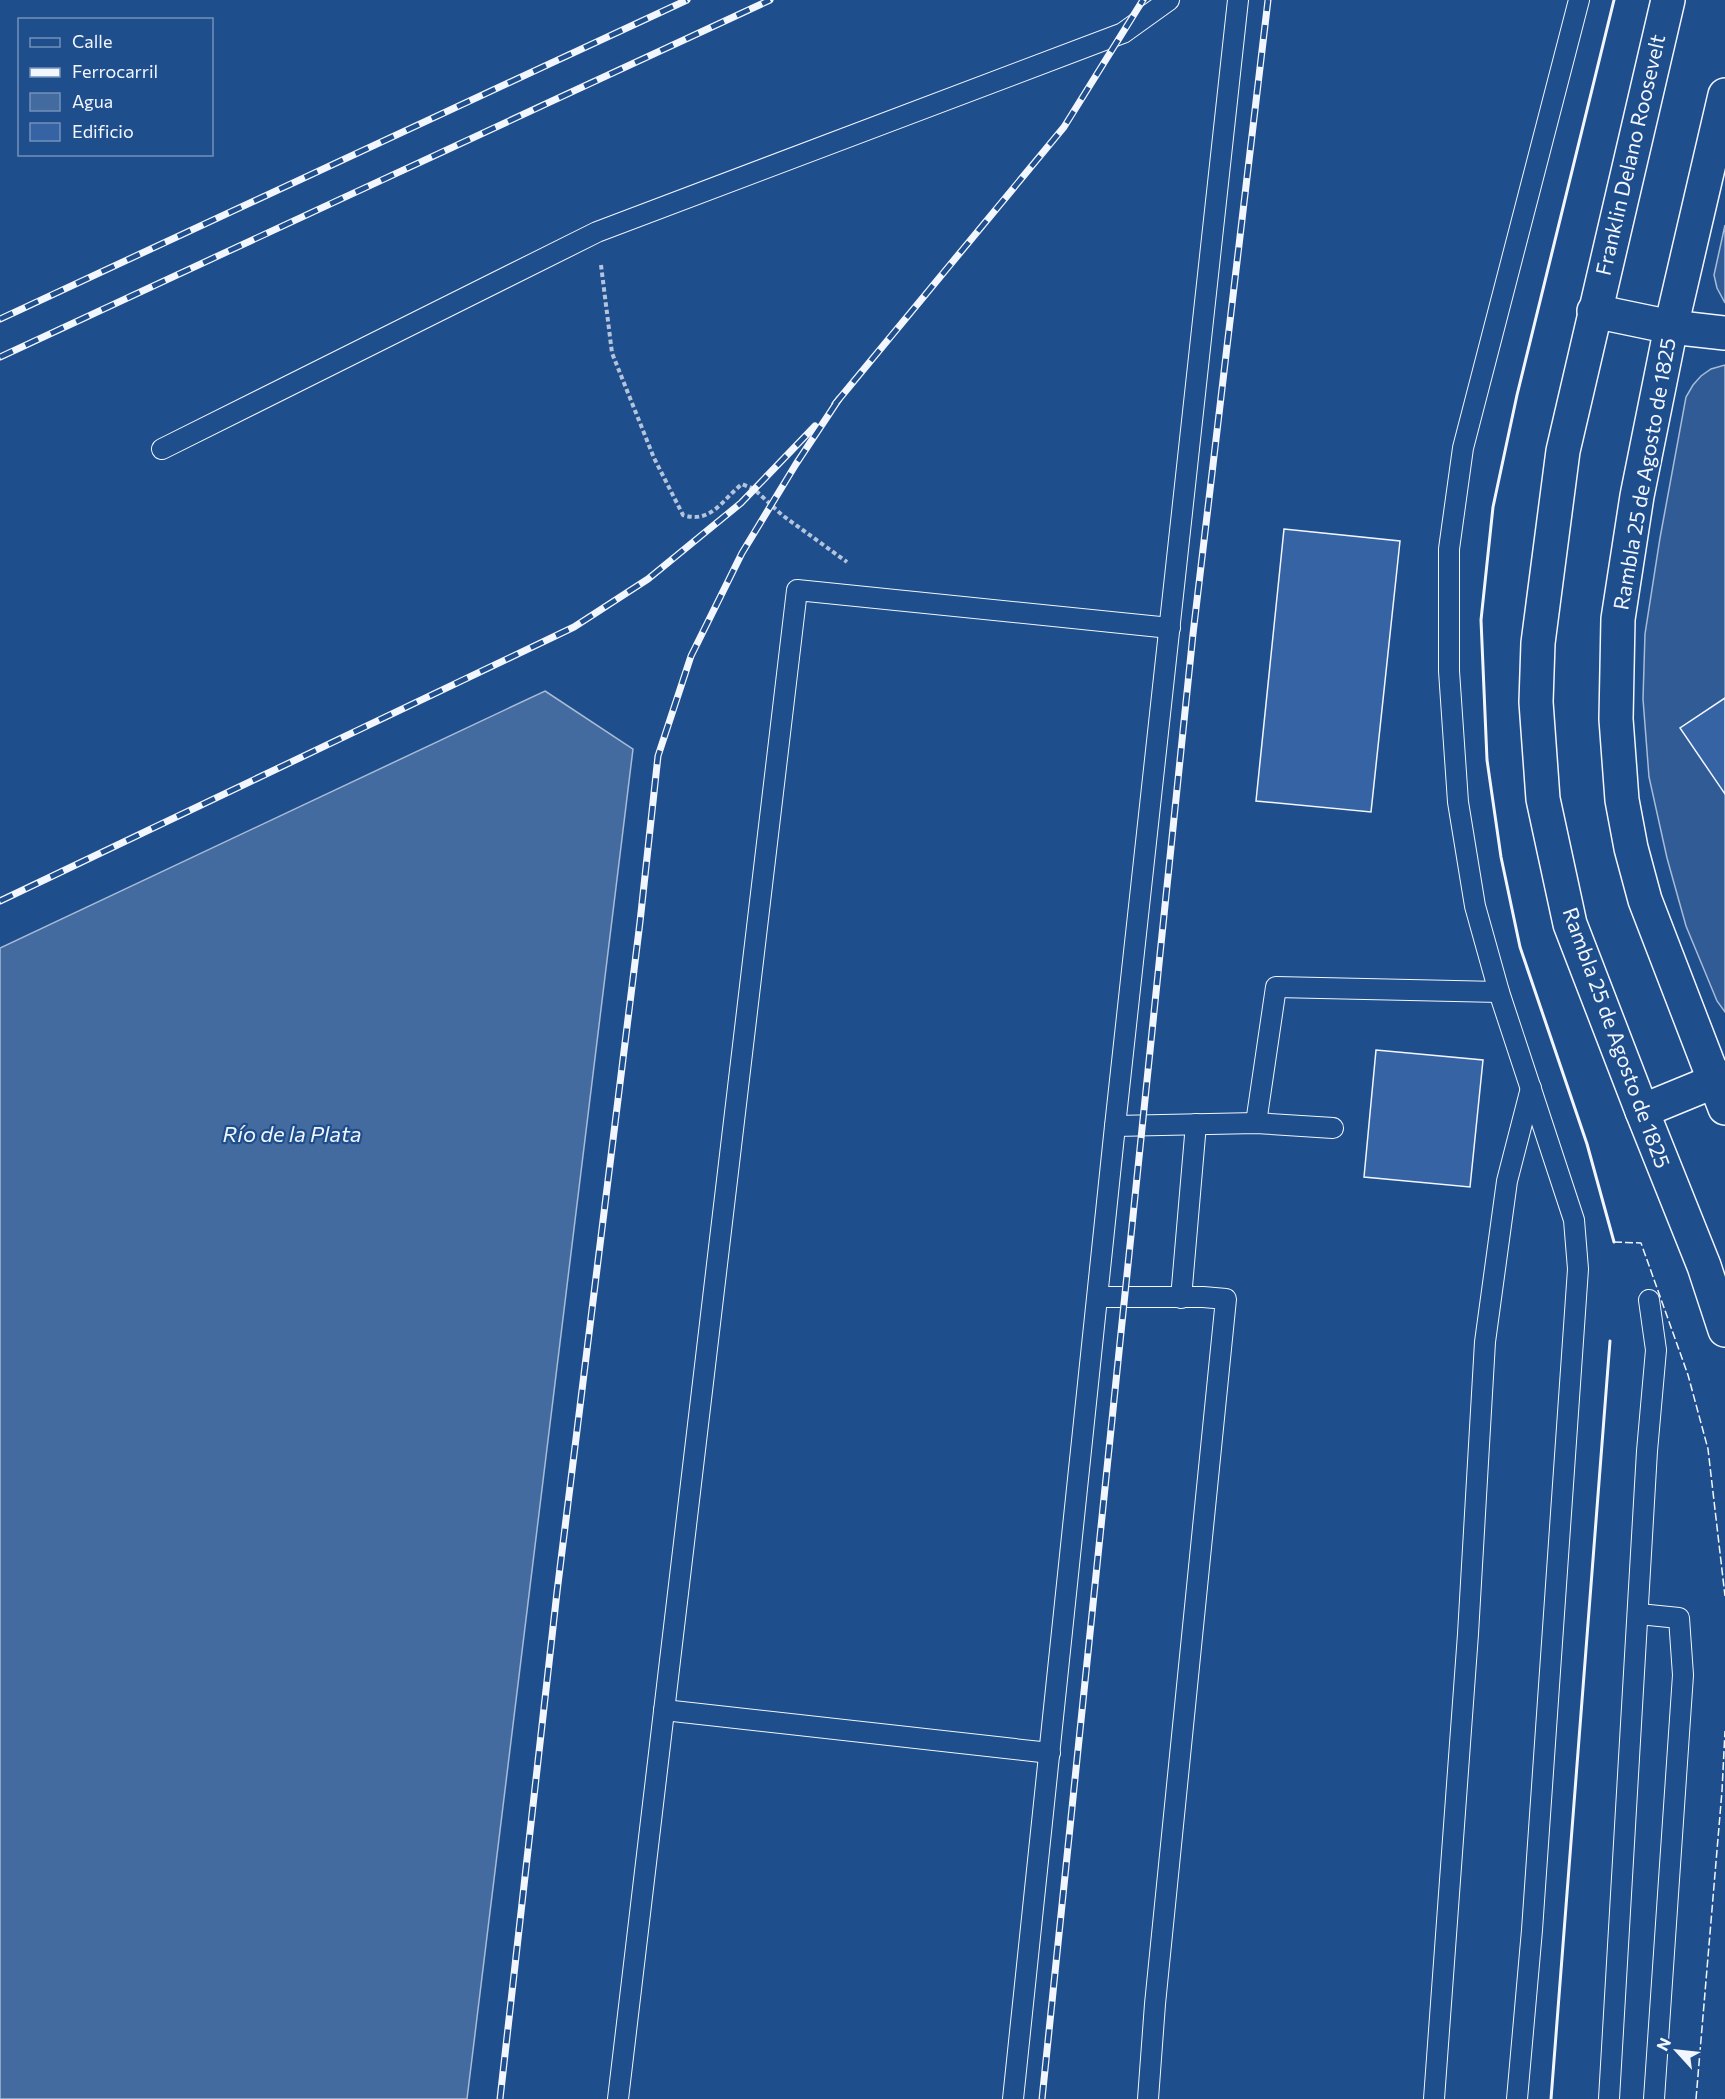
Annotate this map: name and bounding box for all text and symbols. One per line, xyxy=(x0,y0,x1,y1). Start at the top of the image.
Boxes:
legend xyxy=(18,18,213,156)
text: Calle xyxy=(72,30,112,52)
street label: Franklin Delano Roosevelt xyxy=(1590,32,1669,278)
text: Ferrocarril xyxy=(72,60,158,82)
text: Agua xyxy=(72,90,113,112)
text: Edificio xyxy=(72,120,134,142)
street label: Rambla 25 de Agosto de 1825 xyxy=(1607,336,1680,612)
street label: Rambla 25 de Agosto de 1825 xyxy=(1559,904,1676,1171)
water label: Río de la Plata xyxy=(222,1120,362,1147)
north arrow xyxy=(1647,2021,1707,2081)
text: N xyxy=(1652,2034,1674,2054)

